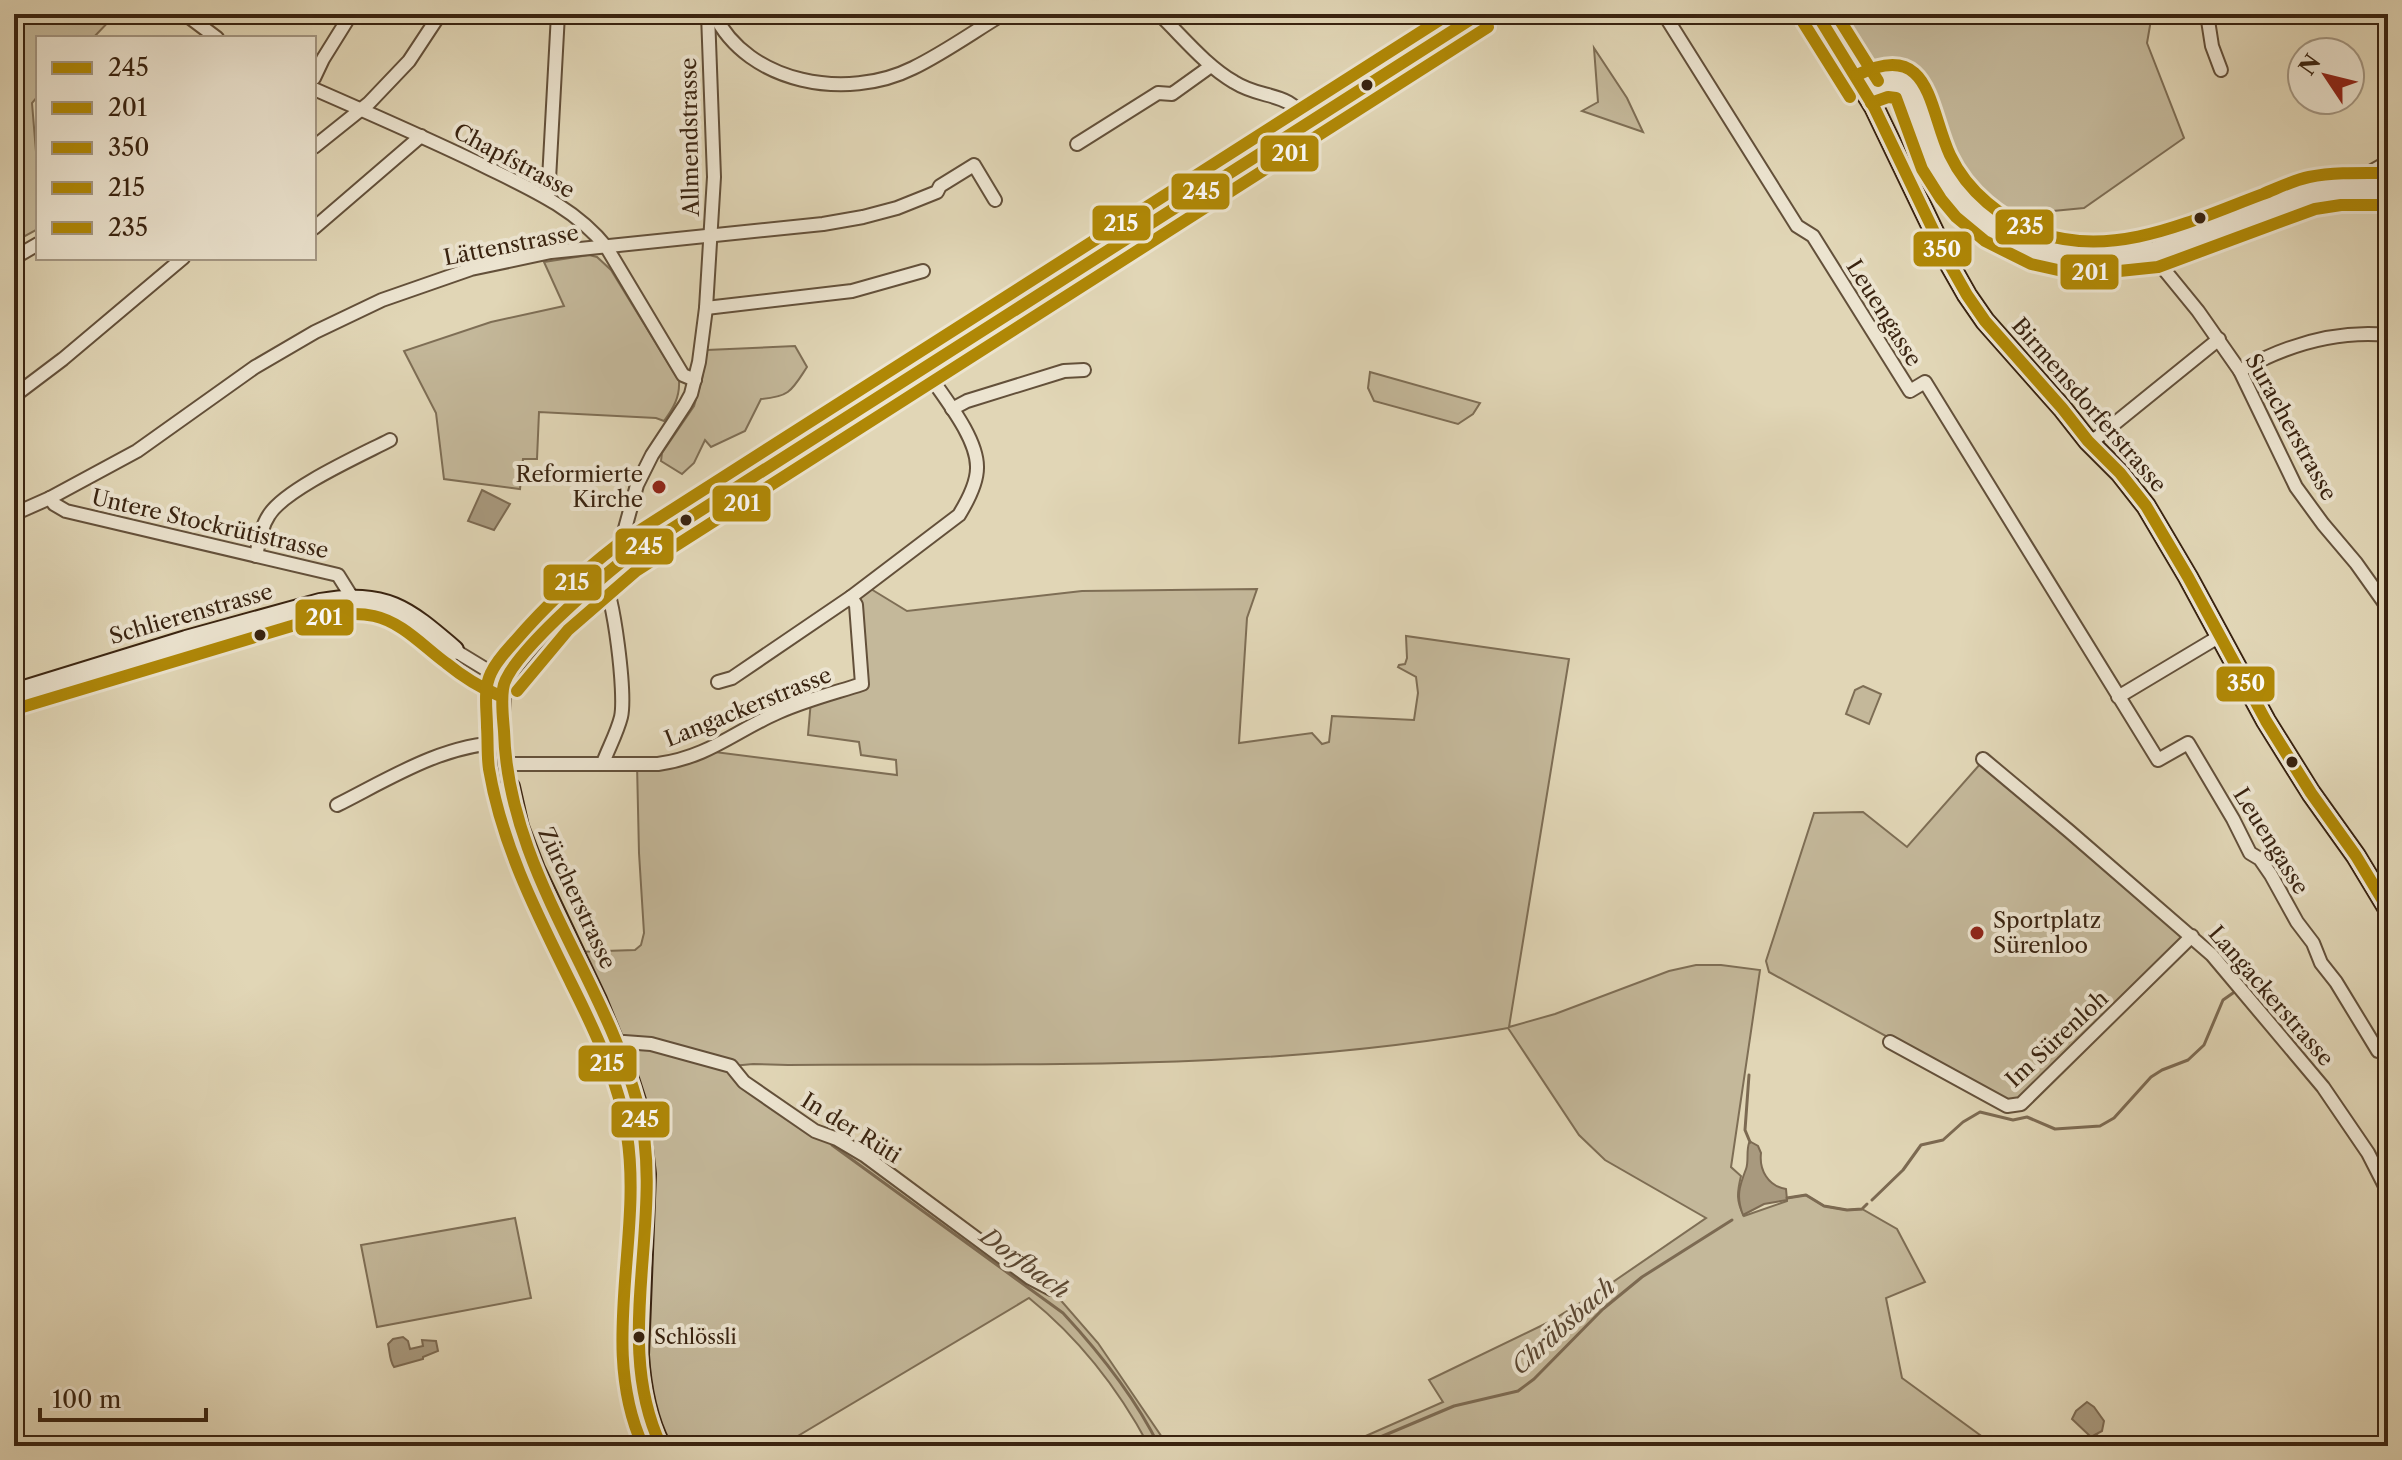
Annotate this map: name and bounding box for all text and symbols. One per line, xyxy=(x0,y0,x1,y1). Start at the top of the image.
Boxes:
legend xyxy=(36,36,316,260)
north arrow xyxy=(2286,36,2366,116)
text: N xyxy=(2293,49,2327,80)
text: 245 xyxy=(108,53,149,82)
street label: Allmendstrasse xyxy=(675,57,705,218)
unlabelled marker xyxy=(1359,77,1375,93)
text: 201 xyxy=(108,93,147,122)
street label: Chapfstrasse xyxy=(449,118,579,204)
text: 350 xyxy=(108,133,149,162)
line badge: 201 xyxy=(1259,134,1320,173)
text: 201 xyxy=(1272,140,1309,167)
line badge: 245 xyxy=(1170,172,1231,211)
text: 215 xyxy=(108,173,145,202)
text: 245 xyxy=(1182,178,1220,205)
line badge: 215 xyxy=(1091,204,1152,242)
line badge: 235 xyxy=(1994,208,2055,246)
text: 215 xyxy=(1103,210,1139,237)
unlabelled marker xyxy=(2192,210,2208,226)
text: 235 xyxy=(108,213,148,242)
text: 235 xyxy=(2006,213,2044,240)
street label: Lättenstrasse xyxy=(441,219,581,271)
line badge: 350 xyxy=(1912,230,1973,268)
text: 350 xyxy=(1923,236,1961,263)
line badge: 201 xyxy=(2059,253,2120,291)
street label: Leuengasse xyxy=(1840,255,1928,371)
text: 201 xyxy=(2072,259,2109,286)
street label: Birmensdorferstrasse xyxy=(2006,312,2172,498)
street label: Suracherstrasse xyxy=(2239,349,2343,505)
place label: Reformierte Kirche xyxy=(515,461,643,513)
marker: Reformierte Kirche xyxy=(650,478,668,496)
street label: Untere Stockrütistrasse xyxy=(89,484,331,564)
line badge: 201 xyxy=(711,484,772,523)
text: 201 xyxy=(724,490,761,517)
unlabelled marker xyxy=(678,512,694,528)
line badge: 245 xyxy=(614,527,675,566)
text: 245 xyxy=(625,533,663,560)
line badge: 215 xyxy=(542,563,603,602)
text: 215 xyxy=(554,569,590,596)
street label: Schlierenstrasse xyxy=(106,578,276,650)
line badge: 201 xyxy=(294,598,355,637)
text: 201 xyxy=(306,604,343,631)
unlabelled marker xyxy=(252,627,268,643)
street label: Langackerstrasse xyxy=(661,661,835,753)
line badge: 350 xyxy=(2215,665,2276,703)
text: 350 xyxy=(2227,670,2265,697)
unlabelled marker xyxy=(2284,754,2300,770)
street label: Leuengasse xyxy=(2227,783,2315,899)
street label: Zürcherstrasse xyxy=(532,823,622,973)
place label: Sportplatz Sürenloo xyxy=(1993,907,2101,959)
street label: Langackerstrasse xyxy=(2203,920,2339,1072)
marker: Sportplatz Sürenloo xyxy=(1968,924,1986,942)
street label: Im Sürenloh xyxy=(2000,985,2114,1093)
line badge: 215 xyxy=(577,1044,638,1083)
text: 215 xyxy=(589,1050,625,1077)
street label: In der Rüti xyxy=(796,1087,906,1169)
line badge: 245 xyxy=(610,1100,671,1139)
text: 245 xyxy=(621,1106,659,1133)
water label: Dorfbach xyxy=(973,1220,1075,1305)
water label: Chräbsbach xyxy=(1505,1272,1621,1380)
place label: Schlössli xyxy=(654,1325,737,1349)
marker: Schlössli xyxy=(631,1329,647,1345)
scale bar xyxy=(40,1372,206,1422)
text: 100 m xyxy=(52,1385,121,1414)

